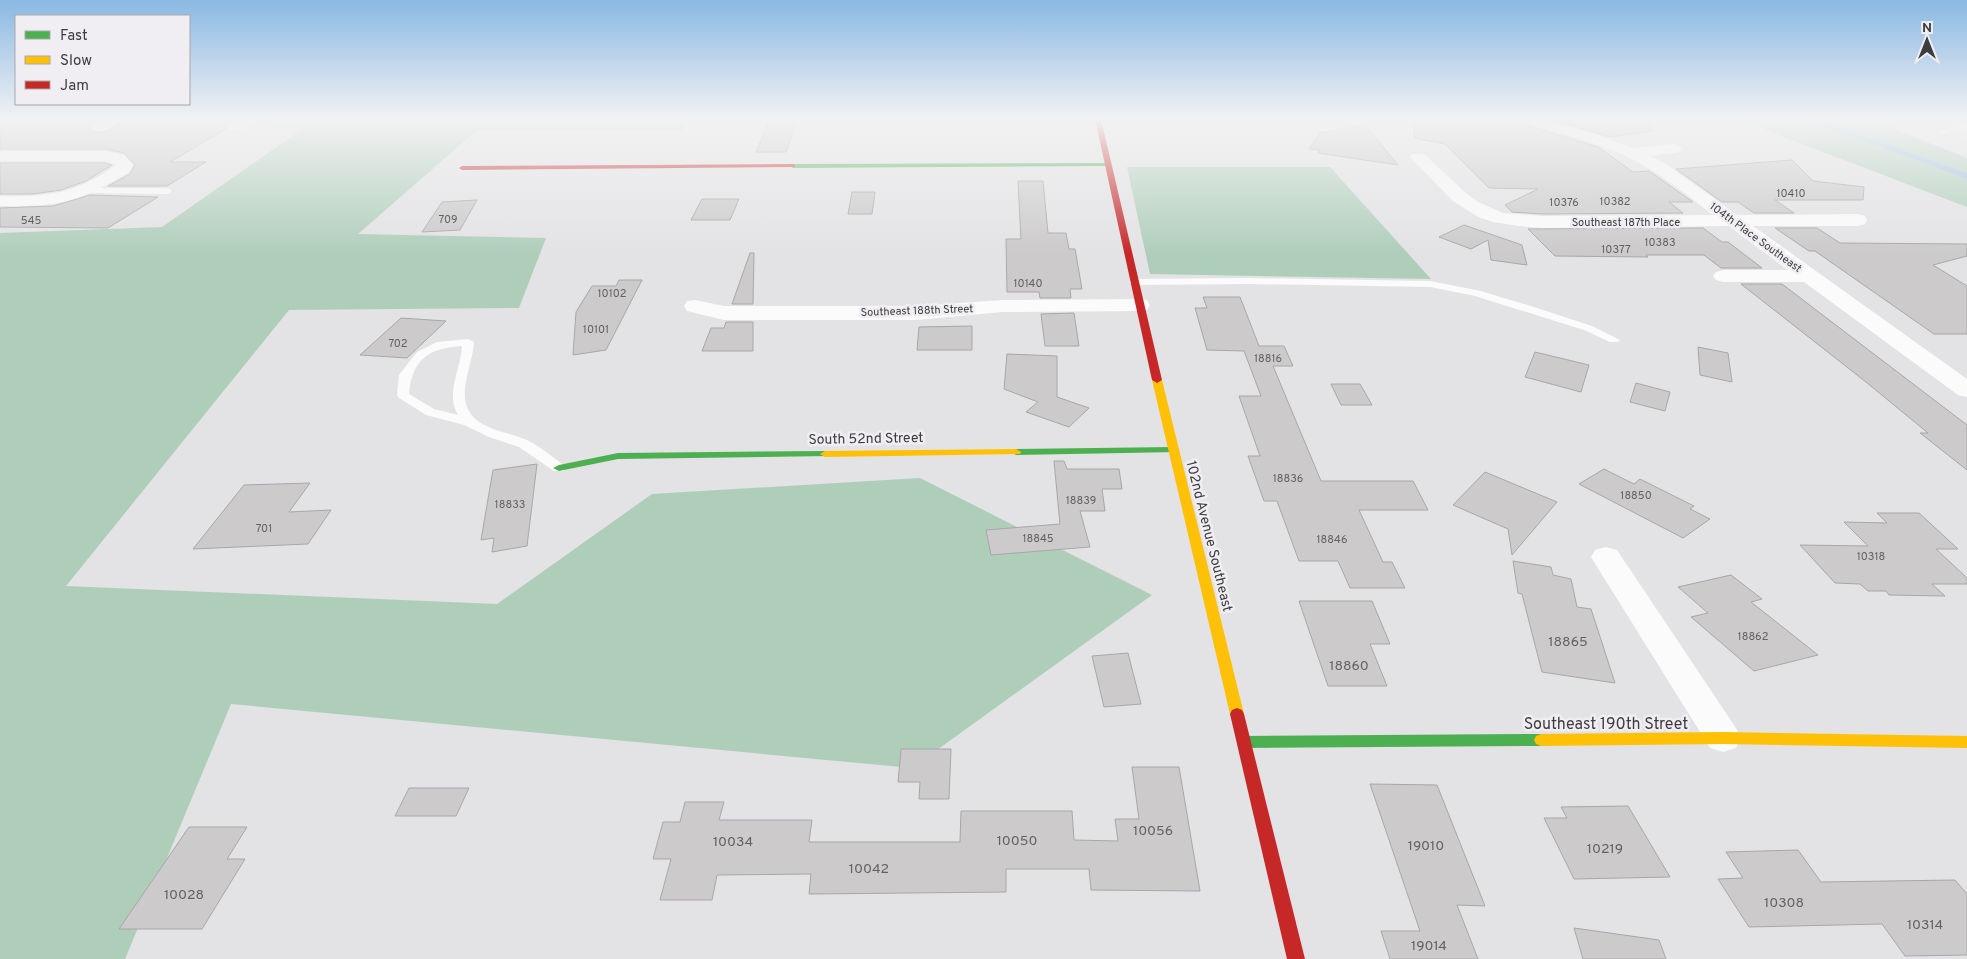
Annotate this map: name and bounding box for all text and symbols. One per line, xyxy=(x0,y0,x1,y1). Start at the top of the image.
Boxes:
legend xyxy=(15,15,190,105)
north arrow xyxy=(1902,15,1952,65)
text: N xyxy=(1922,20,1932,37)
text: Fast xyxy=(60,27,88,46)
text: Slow xyxy=(60,52,92,71)
text: Jam xyxy=(60,77,89,96)
house number: 10410 xyxy=(1776,187,1806,201)
house number: 10382 xyxy=(1599,195,1631,209)
house number: 10376 xyxy=(1549,196,1579,210)
street label: 104th Place Southeast xyxy=(1707,200,1804,276)
house number: 709 xyxy=(438,213,458,227)
house number: 545 xyxy=(21,214,42,228)
street label: Southeast 187th Place xyxy=(1572,216,1680,230)
house number: 10383 xyxy=(1644,236,1676,250)
house number: 10377 xyxy=(1601,243,1631,257)
house number: 10140 xyxy=(1014,277,1042,291)
house number: 10102 xyxy=(597,287,627,301)
street label: Southeast 188th Street xyxy=(860,302,974,320)
house number: 10101 xyxy=(583,323,609,337)
house number: 702 xyxy=(388,337,408,351)
house number: 18816 xyxy=(1254,352,1282,366)
street label: South 52nd Street xyxy=(808,430,924,449)
street label: 102nd Avenue Southeast xyxy=(1182,459,1236,614)
house number: 18836 xyxy=(1273,472,1303,486)
house number: 18850 xyxy=(1620,489,1652,503)
house number: 18839 xyxy=(1066,494,1096,508)
house number: 18833 xyxy=(495,498,525,512)
house number: 701 xyxy=(256,522,272,536)
house number: 18845 xyxy=(1022,532,1054,546)
house number: 18846 xyxy=(1317,533,1347,547)
house number: 10318 xyxy=(1857,550,1885,564)
house number: 18862 xyxy=(1738,630,1768,644)
house number: 18865 xyxy=(1548,634,1588,651)
house number: 18860 xyxy=(1329,658,1369,675)
street label: Southeast 190th Street xyxy=(1524,715,1688,735)
house number: 10056 xyxy=(1133,823,1173,840)
house number: 10050 xyxy=(997,833,1037,850)
house number: 10034 xyxy=(713,834,753,851)
house number: 19010 xyxy=(1408,838,1444,855)
house number: 10219 xyxy=(1587,841,1623,858)
house number: 10042 xyxy=(849,861,889,878)
house number: 10028 xyxy=(164,887,204,904)
house number: 10308 xyxy=(1764,895,1804,912)
house number: 10314 xyxy=(1907,917,1943,934)
house number: 19014 xyxy=(1411,938,1447,955)

